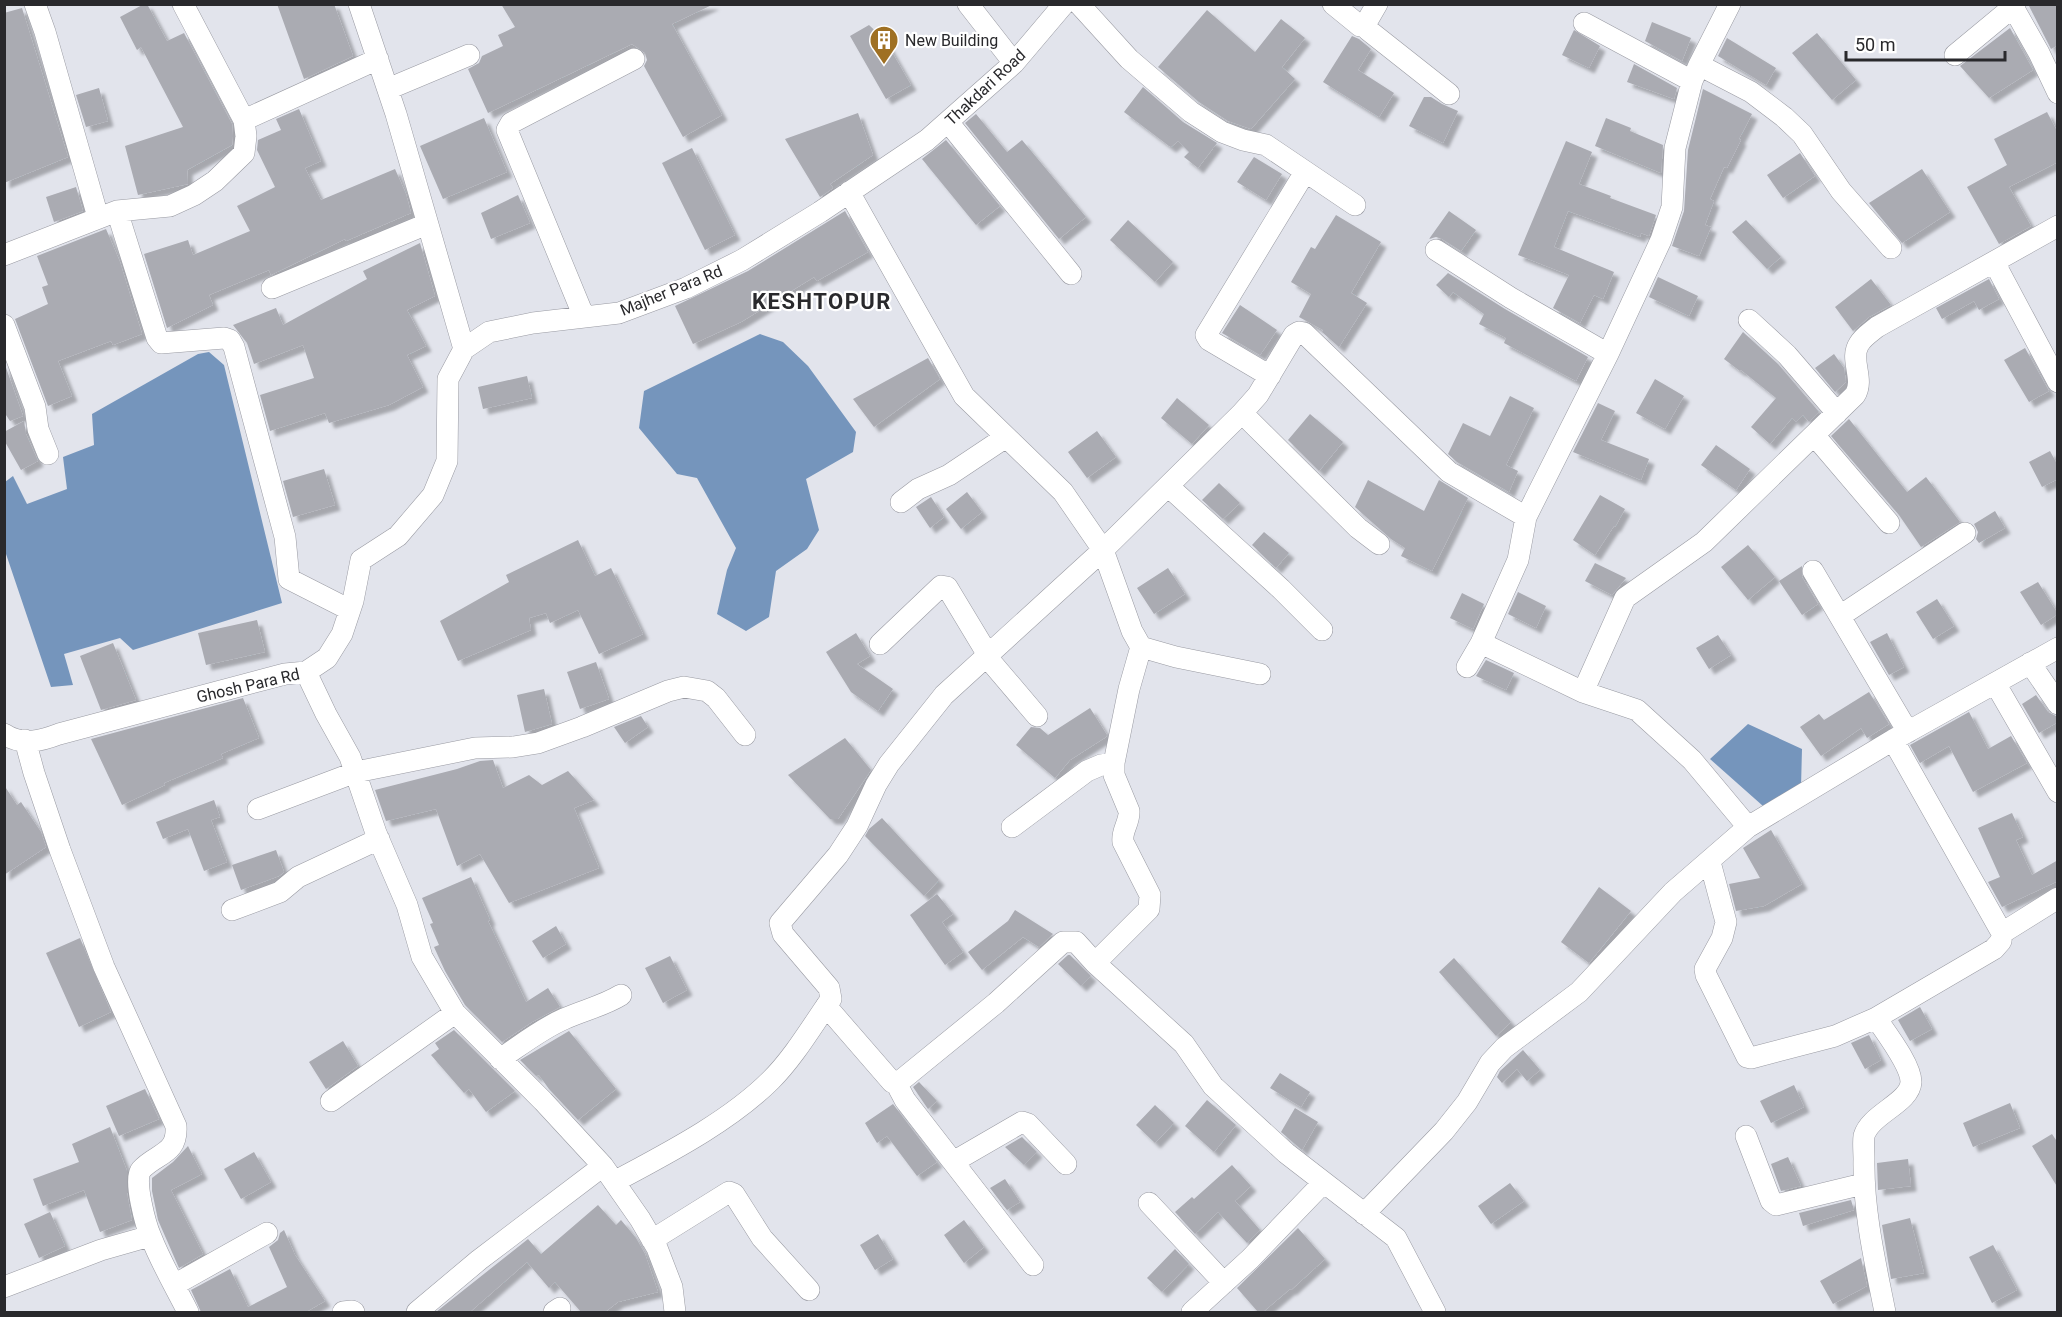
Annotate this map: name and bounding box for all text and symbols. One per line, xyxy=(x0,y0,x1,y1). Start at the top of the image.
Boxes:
building icon: New Building xyxy=(868,24,900,66)
scale bar xyxy=(1846,24,2005,62)
place label: New Building xyxy=(905,31,998,50)
text: 50 m xyxy=(1855,34,1895,55)
street label: Thakdari Road xyxy=(941,45,1029,129)
street label: Majher Para Rd xyxy=(617,261,725,320)
district label: KESHTOPUR xyxy=(752,289,892,314)
street label: Ghosh Para Rd xyxy=(195,664,302,707)

